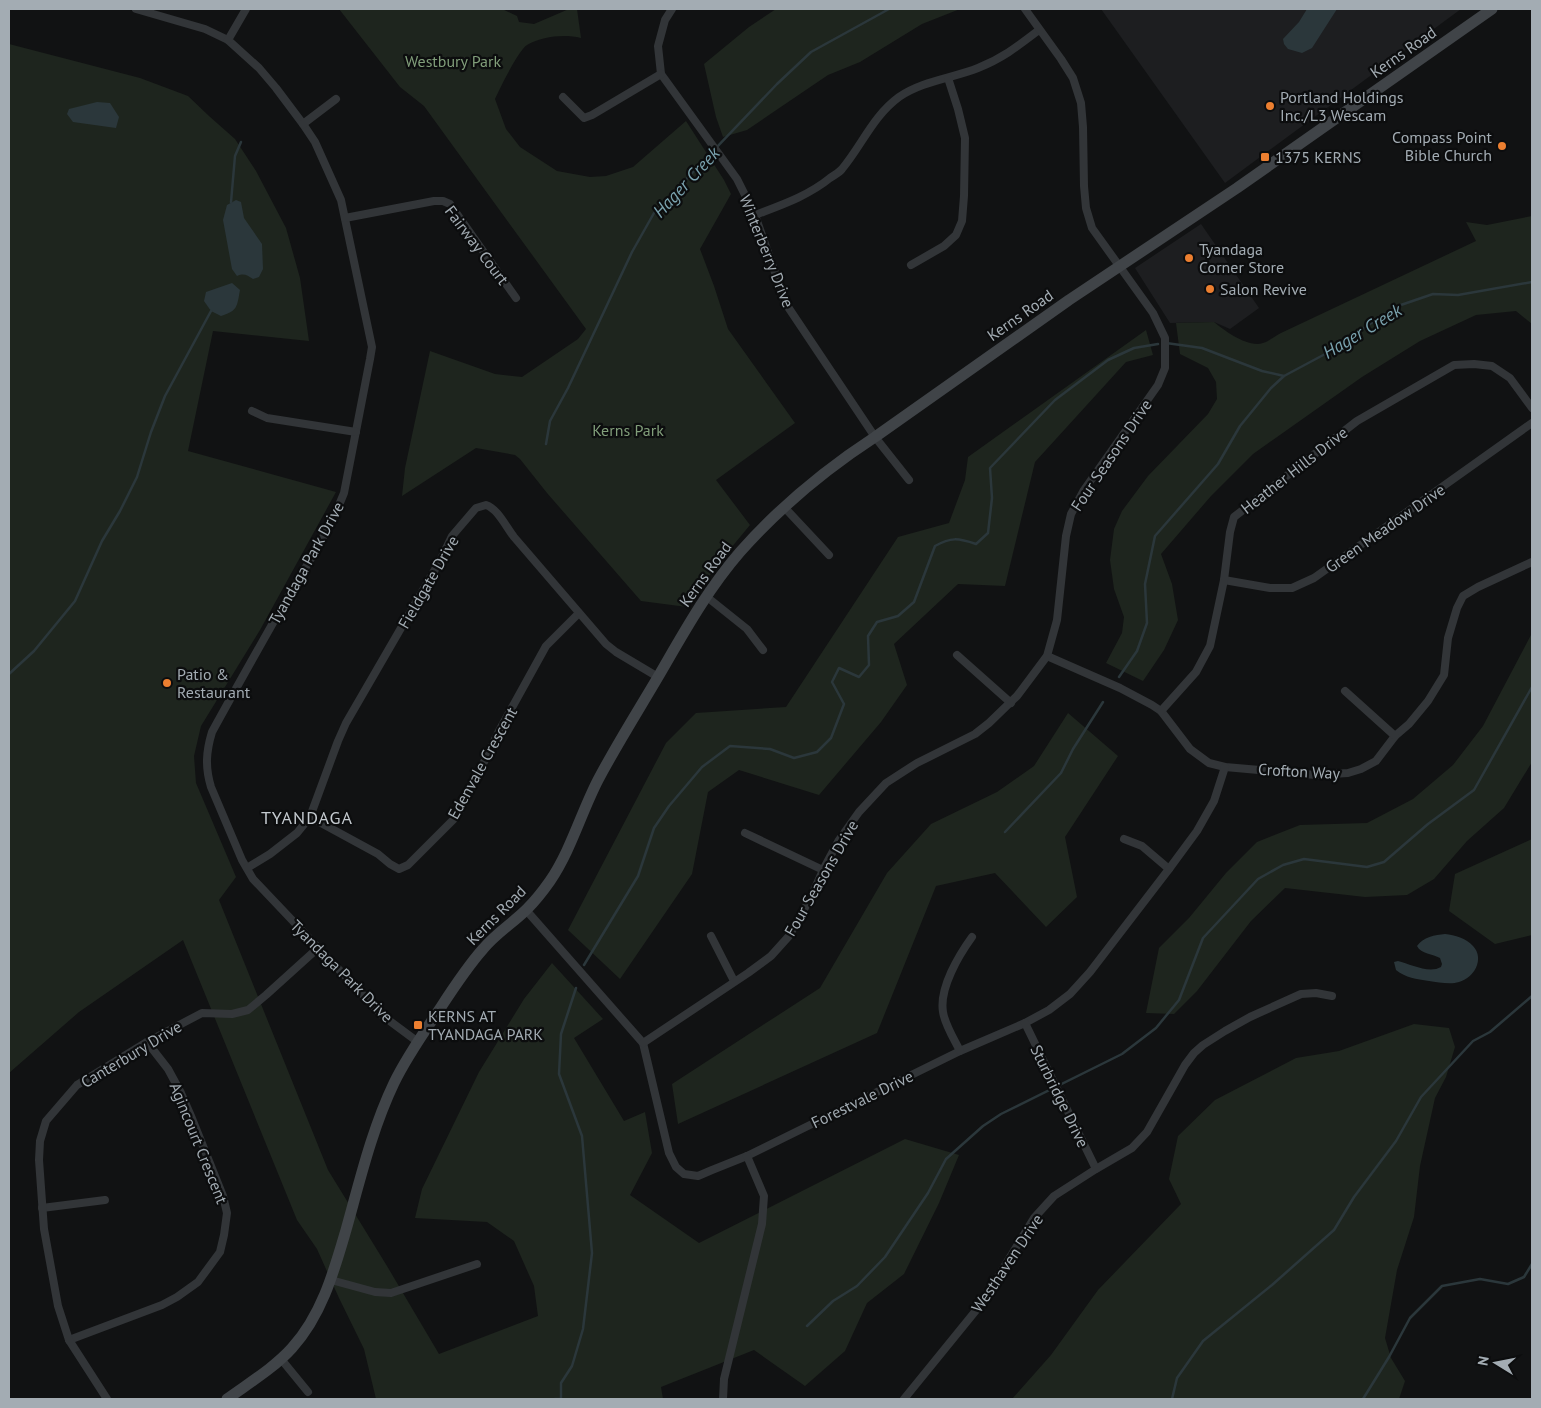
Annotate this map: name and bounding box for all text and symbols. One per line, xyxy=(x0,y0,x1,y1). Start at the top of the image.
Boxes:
street label: Kerns Road xyxy=(1366,22,1440,82)
park label: Westbury Park xyxy=(405,51,501,71)
place label: Portland Holdings Inc./L3 Wescam xyxy=(1280,87,1404,125)
marker: Portland Holdings Inc./L3 Wescam xyxy=(1264,100,1276,112)
place label: Compass Point Bible Church xyxy=(1392,127,1493,165)
marker: Compass Point Bible Church xyxy=(1496,140,1508,152)
water label: Hager Creek xyxy=(647,141,725,222)
place label: 1375 KERNS xyxy=(1275,147,1361,167)
marker: 1375 KERNS xyxy=(1259,151,1271,163)
street label: Winterberry Drive xyxy=(735,192,799,310)
street label: Fairway Court xyxy=(441,201,514,289)
place label: Tyandaga Corner Store xyxy=(1199,239,1284,277)
marker: Tyandaga Corner Store xyxy=(1183,252,1195,264)
place label: Salon Revive xyxy=(1220,279,1307,299)
marker: Salon Revive xyxy=(1204,283,1216,295)
street label: Kerns Road xyxy=(983,285,1057,345)
water label: Hager Creek xyxy=(1318,298,1407,364)
street label: Four Seasons Drive xyxy=(1066,395,1156,515)
park label: Kerns Park xyxy=(592,420,664,440)
street label: Heather Hills Drive xyxy=(1237,422,1351,518)
street label: Green Meadow Drive xyxy=(1321,479,1449,577)
street label: Tyandaga Park Drive xyxy=(264,498,348,628)
street label: Fieldgate Drive xyxy=(393,532,463,632)
street label: Kerns Road xyxy=(675,537,735,611)
place label: Patio & Restaurant xyxy=(177,664,251,702)
marker: Patio & Restaurant xyxy=(161,677,173,689)
street label: Edenvale Crescent xyxy=(443,703,521,823)
street label: Crofton Way xyxy=(1257,759,1341,783)
district label: TYANDAGA xyxy=(261,806,353,829)
street label: Four Seasons Drive xyxy=(780,816,862,940)
street label: Kerns Road xyxy=(462,881,530,949)
street label: Tyandaga Park Drive xyxy=(286,915,398,1027)
place label: KERNS AT TYANDAGA PARK xyxy=(428,1006,543,1044)
street label: Canterbury Drive xyxy=(77,1016,185,1092)
marker: KERNS AT TYANDAGA PARK xyxy=(412,1019,424,1031)
street label: Sturbridge Drive xyxy=(1027,1041,1093,1151)
street label: Forestvale Drive xyxy=(808,1066,916,1132)
street label: Agincourt Crescent xyxy=(166,1080,233,1207)
street label: Westhaven Drive xyxy=(967,1210,1047,1316)
north arrow xyxy=(1471,1338,1521,1388)
text: N xyxy=(1474,1355,1493,1367)

